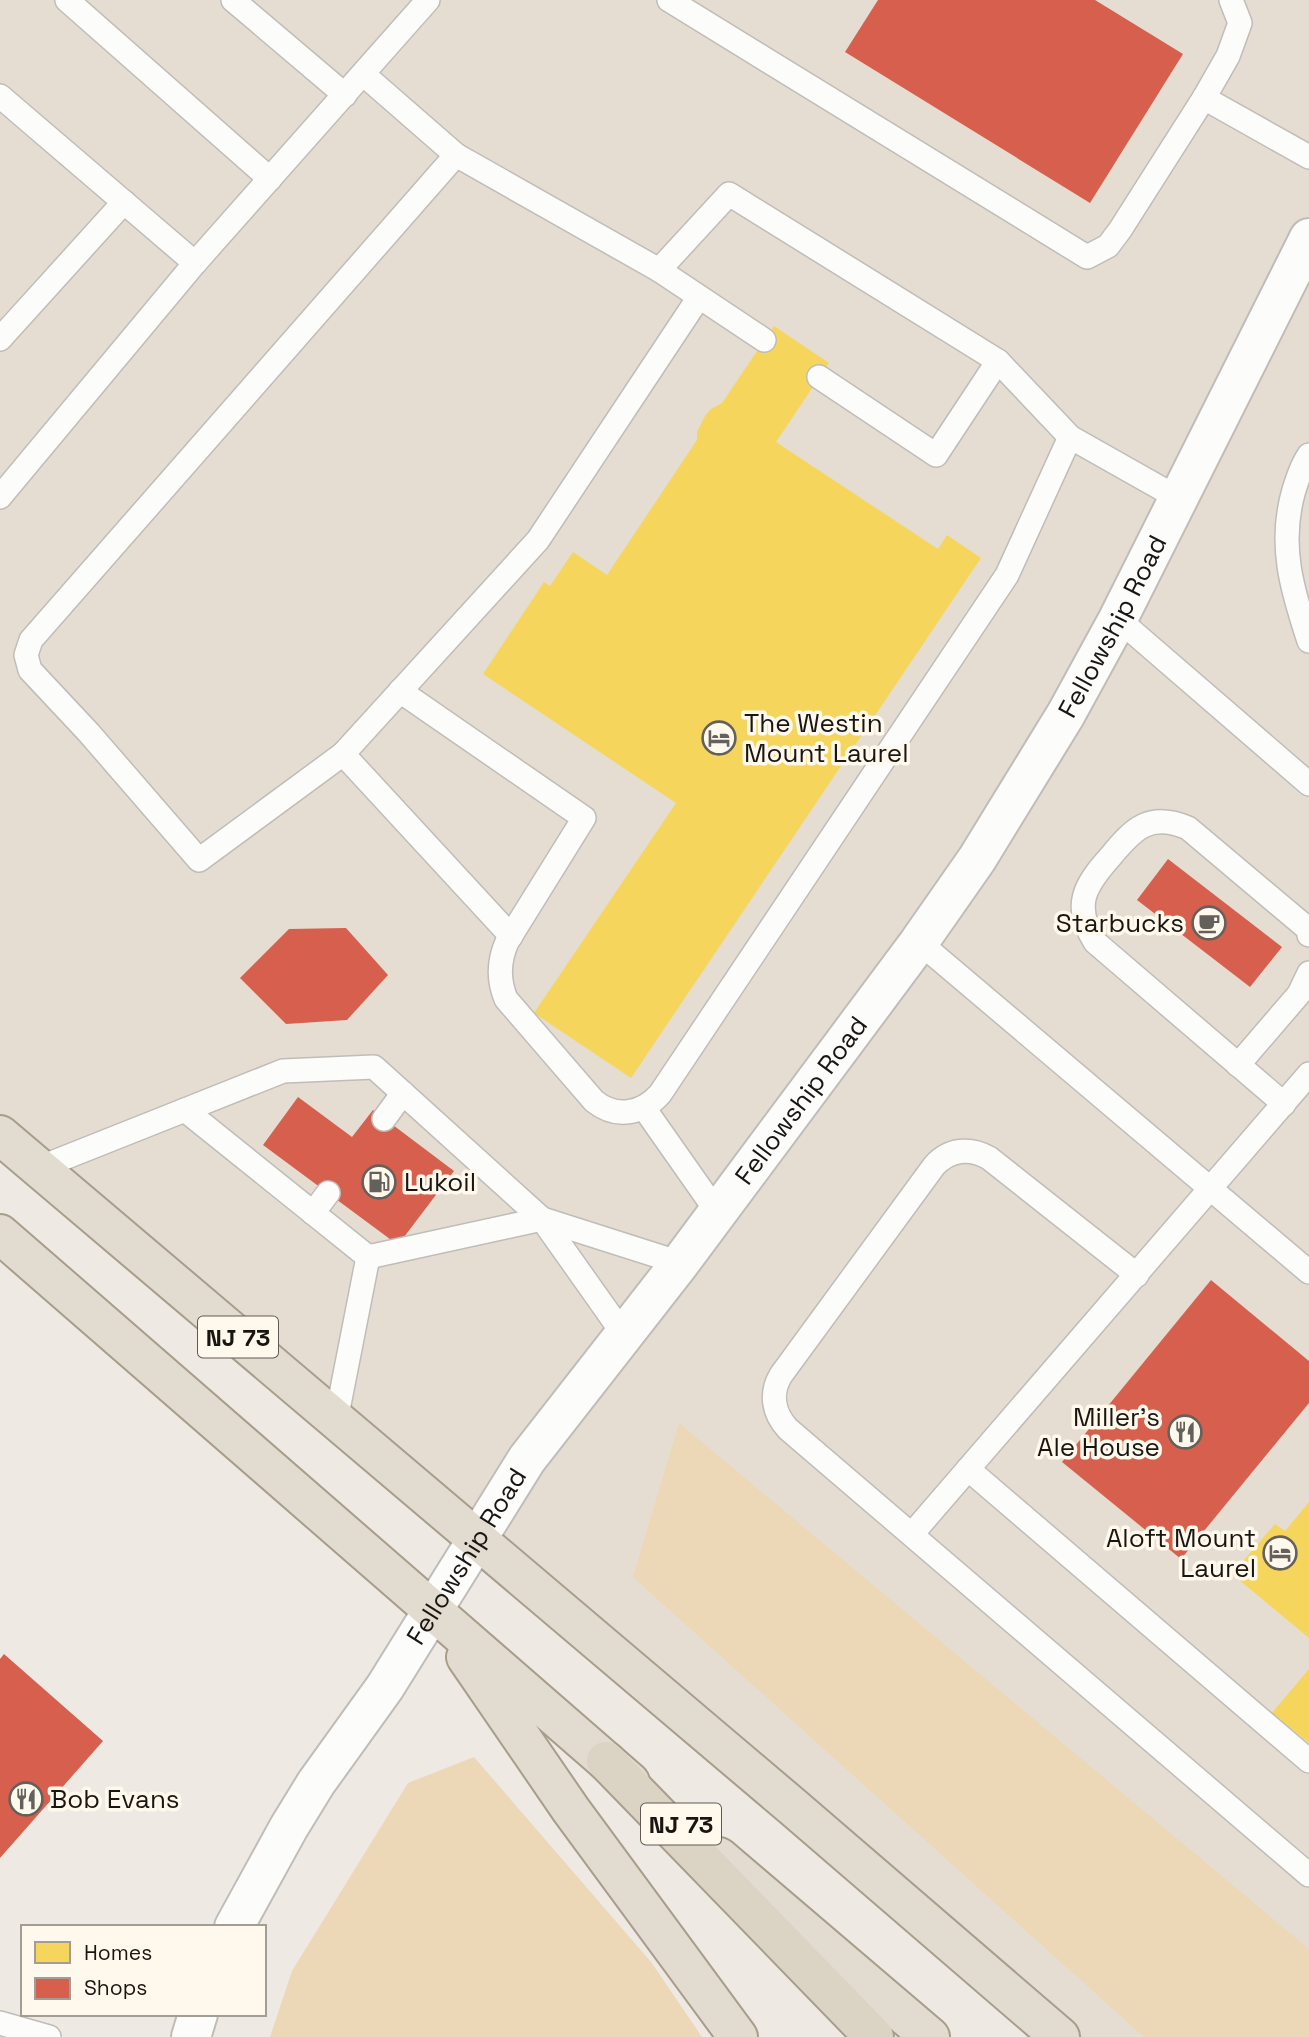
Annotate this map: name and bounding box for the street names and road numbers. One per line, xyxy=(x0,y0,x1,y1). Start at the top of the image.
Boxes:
street label: Fellowship Road xyxy=(1050,529,1174,724)
street label: Fellowship Road xyxy=(727,1009,875,1191)
road number: NJ 73 xyxy=(198,1316,278,1358)
street label: Fellowship Road xyxy=(399,1462,534,1651)
road number: NJ 73 xyxy=(641,1803,721,1844)

